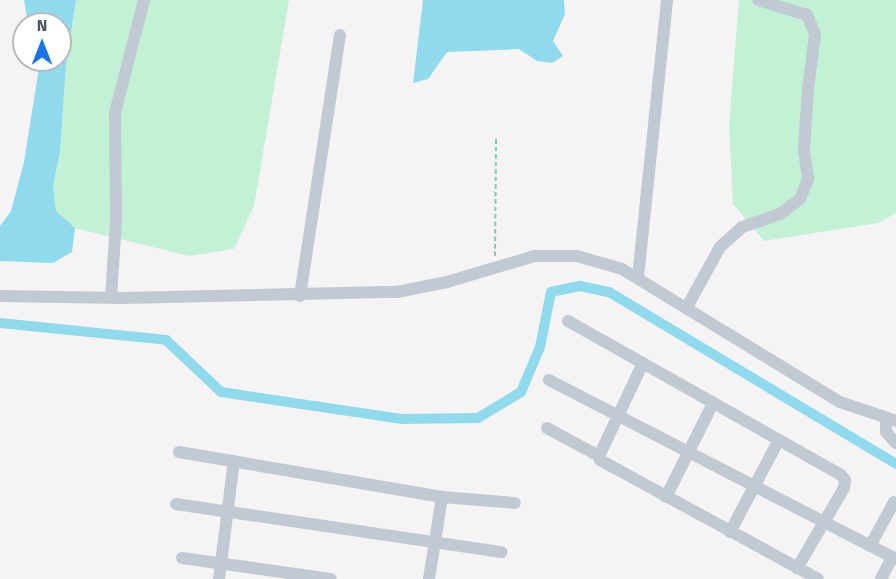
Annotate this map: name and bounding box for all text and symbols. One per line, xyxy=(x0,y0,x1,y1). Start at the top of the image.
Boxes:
north arrow xyxy=(12,12,72,72)
text: N xyxy=(37,16,47,35)

